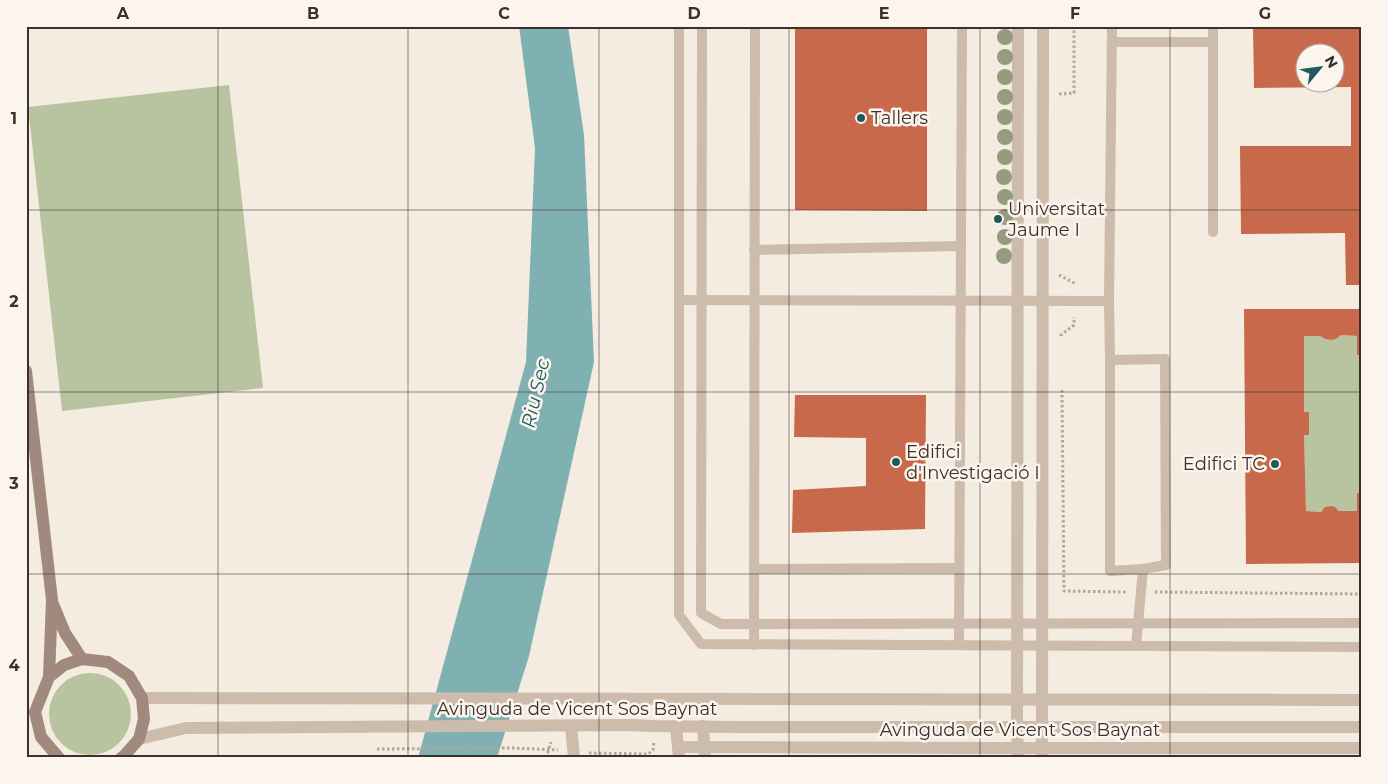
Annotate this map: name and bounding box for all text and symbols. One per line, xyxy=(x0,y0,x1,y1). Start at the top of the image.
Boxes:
text: A xyxy=(116,4,130,23)
text: B xyxy=(307,4,319,23)
text: C xyxy=(498,4,510,23)
text: D xyxy=(687,4,701,23)
text: E xyxy=(879,4,889,23)
text: F xyxy=(1070,4,1080,23)
text: G xyxy=(1259,4,1271,23)
north arrow xyxy=(1296,42,1346,92)
text: N xyxy=(1321,52,1342,71)
place label: Tallers xyxy=(871,107,928,129)
text: 1 xyxy=(11,109,17,128)
marker: Tallers xyxy=(855,112,867,124)
place label: Universitat Jaume I xyxy=(1007,198,1105,241)
marker: Universitat Jaume I xyxy=(992,213,1004,225)
text: 2 xyxy=(9,292,19,311)
water label: Riu Sec xyxy=(516,356,555,430)
place label: Edifici d'Investigació I xyxy=(906,441,1040,484)
place label: Edifici TC xyxy=(1183,453,1265,475)
marker: Edifici d'Investigació I xyxy=(890,456,902,468)
marker: Edifici TC xyxy=(1269,458,1281,470)
text: 3 xyxy=(8,474,19,493)
text: 4 xyxy=(8,656,20,675)
street label: Avinguda de Vicent Sos Baynat xyxy=(437,698,717,720)
street label: Avinguda de Vicent Sos Baynat xyxy=(880,719,1160,741)

